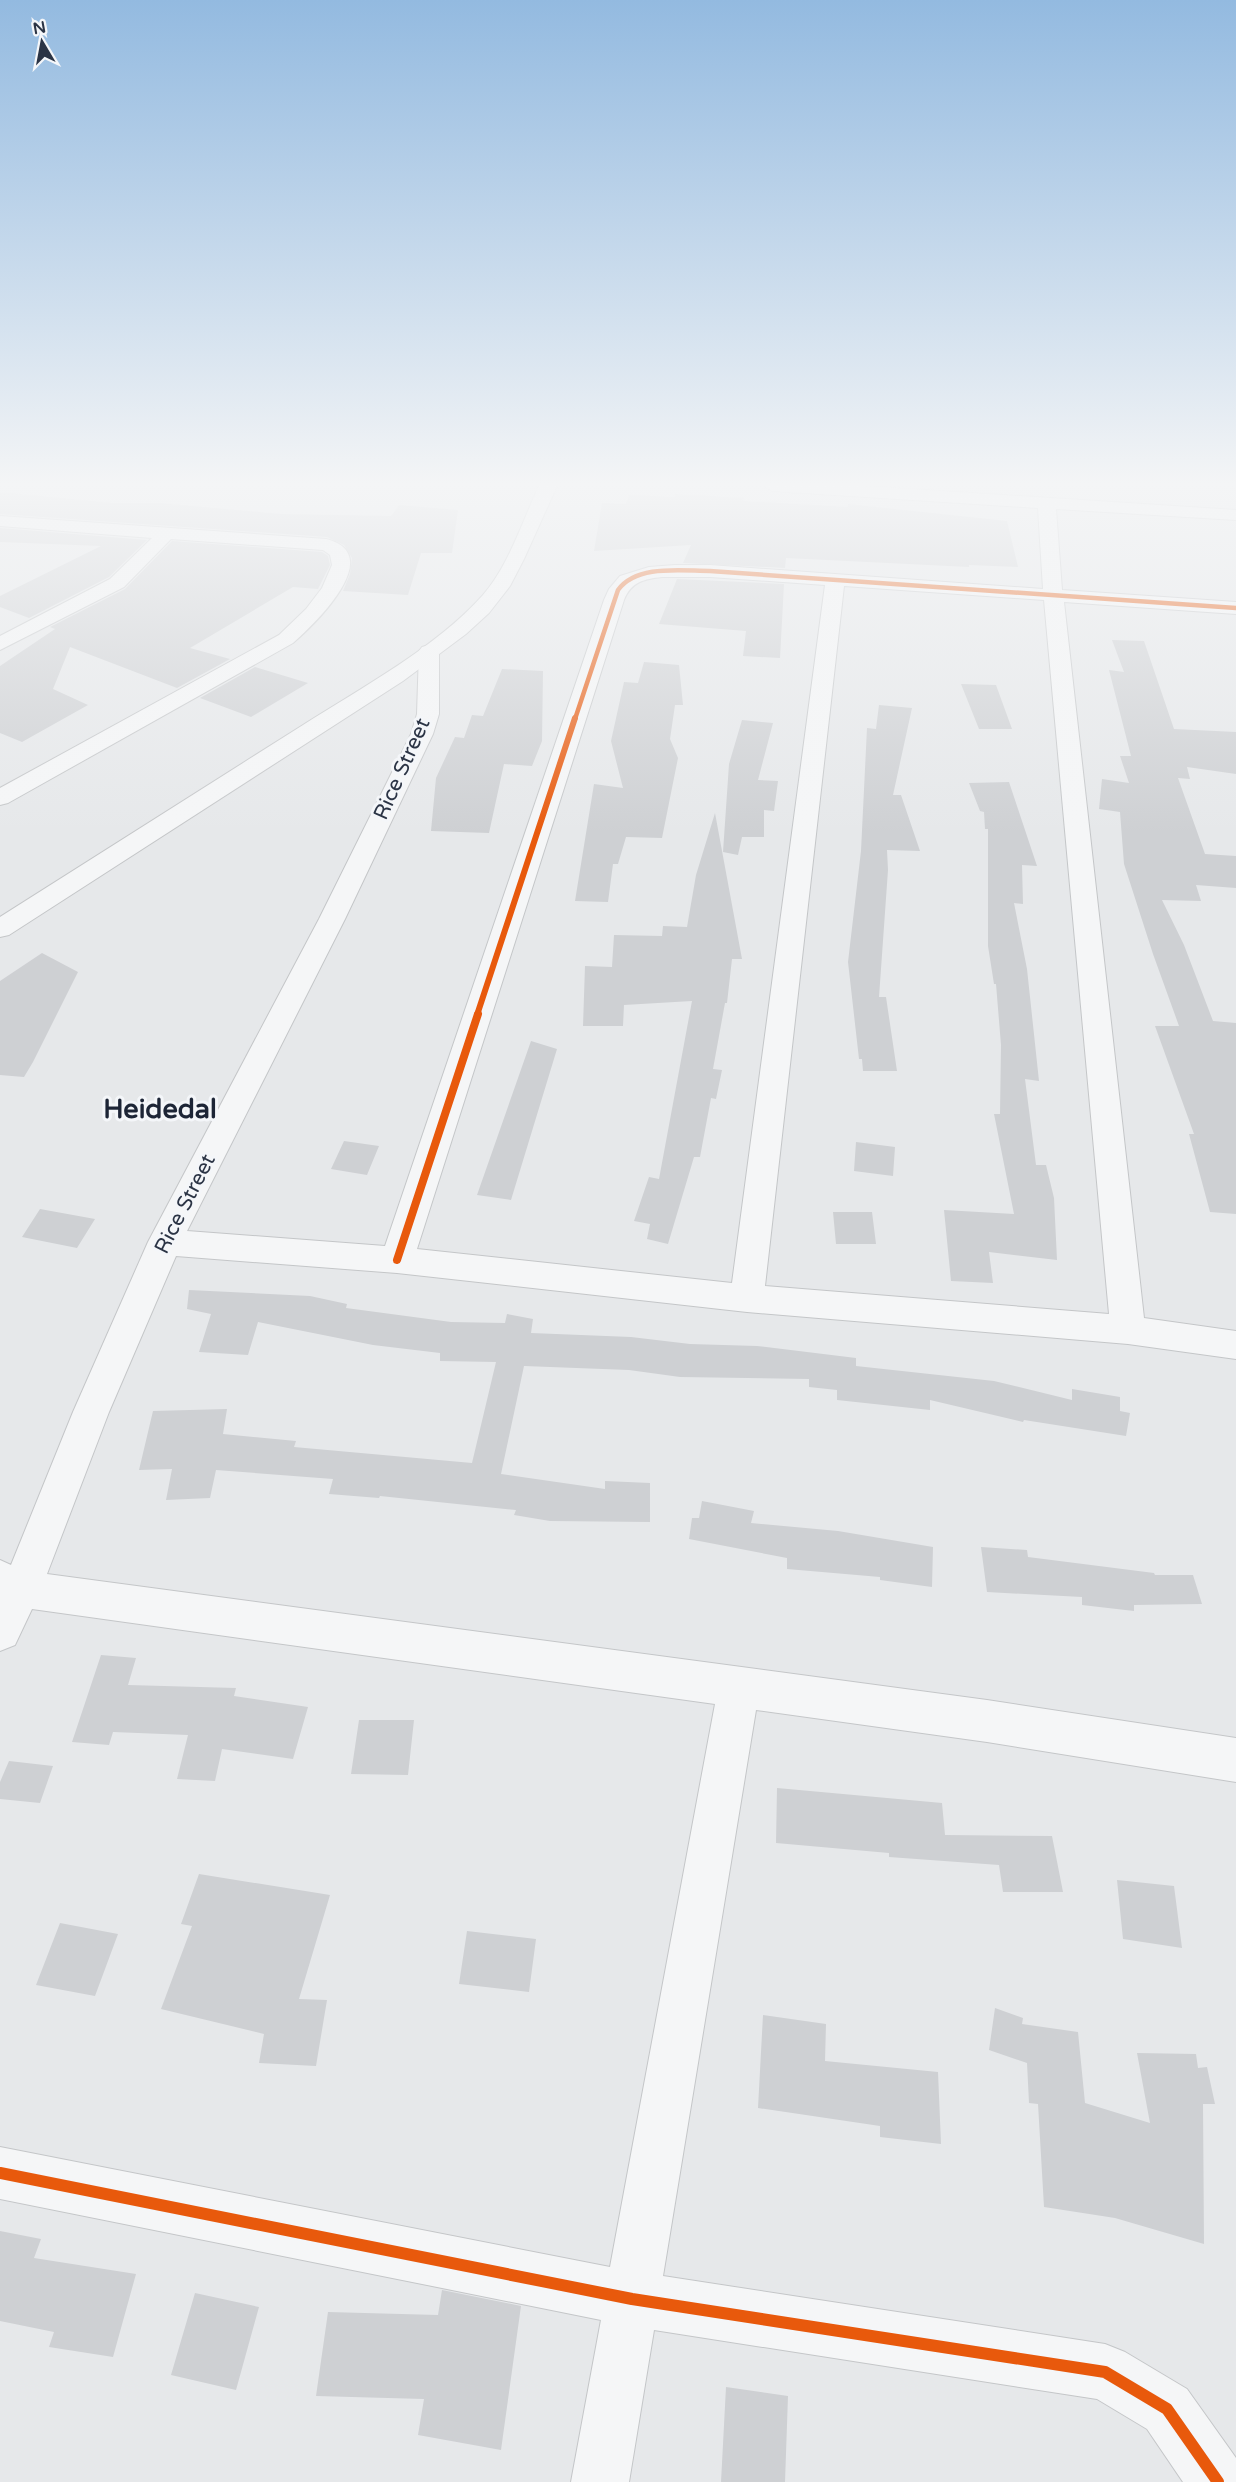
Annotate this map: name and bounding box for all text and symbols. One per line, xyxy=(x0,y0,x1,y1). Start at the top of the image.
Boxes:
north arrow xyxy=(12,12,72,72)
text: N xyxy=(32,17,48,39)
street label: Rice Street xyxy=(368,714,436,824)
district label: Heidedal xyxy=(103,1093,217,1126)
street label: Rice Street xyxy=(149,1150,221,1258)

